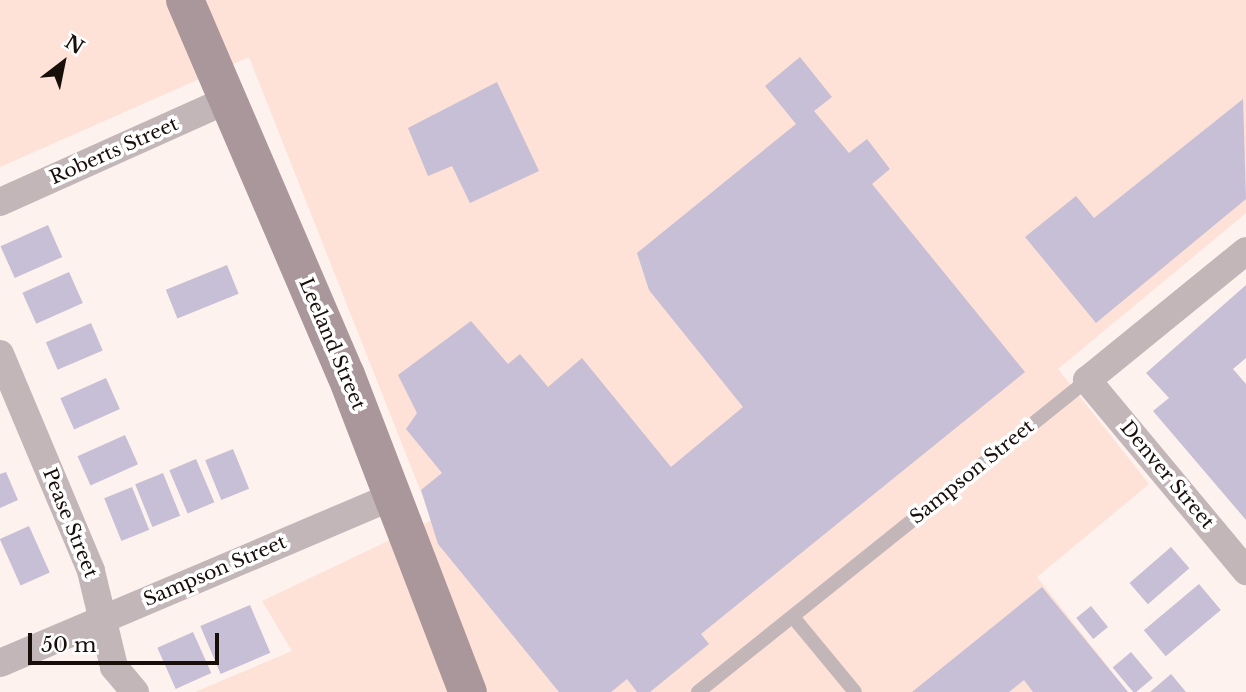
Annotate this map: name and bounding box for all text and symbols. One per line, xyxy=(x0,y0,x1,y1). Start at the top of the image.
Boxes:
north arrow xyxy=(28,28,98,98)
text: N xyxy=(61,30,88,59)
street label: Roberts Street xyxy=(46,113,182,189)
street label: Leeland Street xyxy=(294,275,370,413)
street label: Sampson Street xyxy=(905,415,1039,529)
street label: Denver Street xyxy=(1115,416,1219,534)
street label: Pease Street xyxy=(38,465,102,581)
street label: Sampson Street xyxy=(140,531,290,611)
scale bar xyxy=(32,618,222,662)
text: 50 m xyxy=(41,632,96,658)

